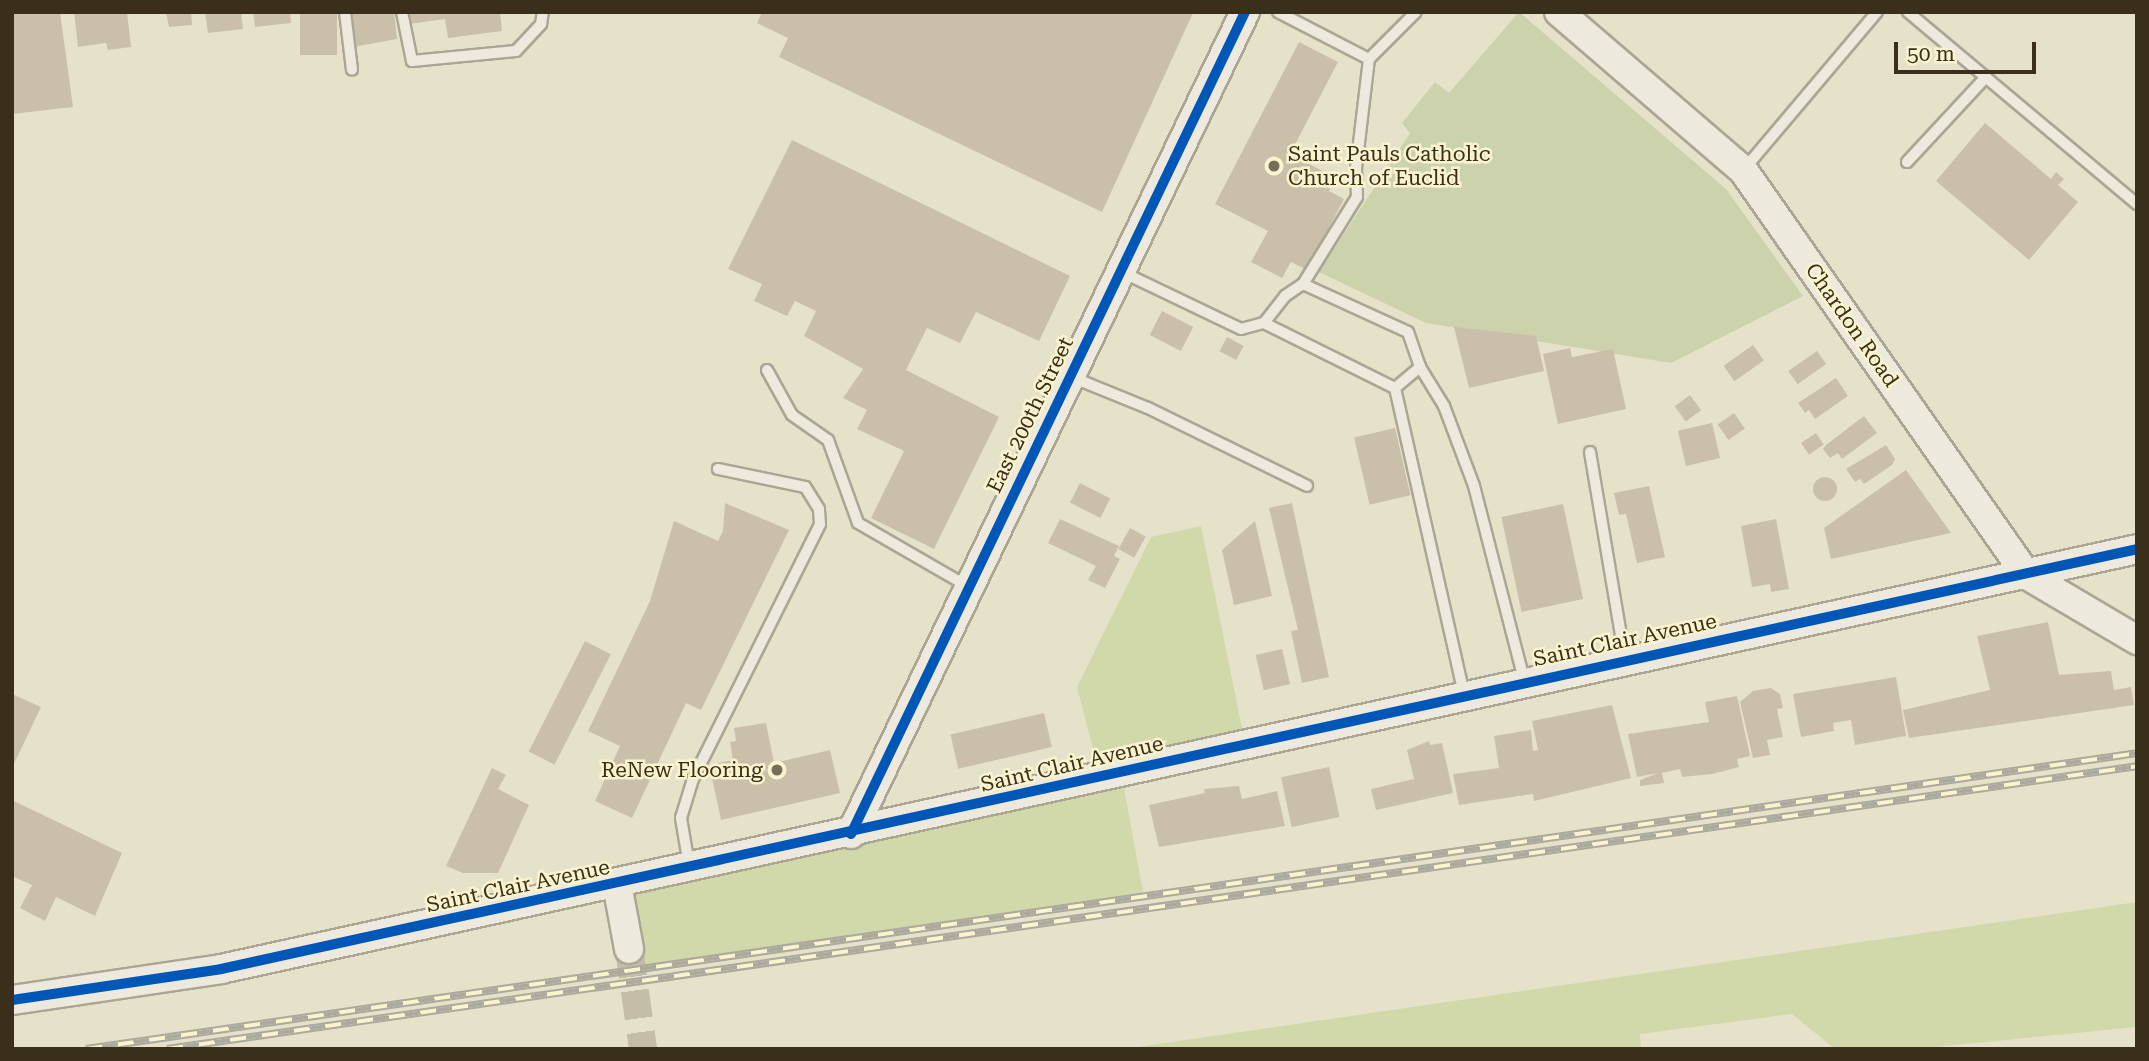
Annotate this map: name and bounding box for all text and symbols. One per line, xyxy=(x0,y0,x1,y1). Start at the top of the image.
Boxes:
scale bar xyxy=(1897,28,2039,72)
text: 50 m xyxy=(1907,42,1955,66)
place label: Saint Pauls Catholic Church of Euclid xyxy=(1288,141,1491,191)
marker: Saint Pauls Catholic Church of Euclid xyxy=(1266,158,1282,174)
street label: Chardon Road xyxy=(1800,258,1904,392)
street label: East 200th Street xyxy=(981,333,1079,497)
street label: Saint Clair Avenue xyxy=(1531,608,1719,672)
street label: Saint Clair Avenue xyxy=(978,731,1166,797)
place label: ReNew Flooring xyxy=(601,757,763,783)
marker: ReNew Flooring xyxy=(769,762,785,778)
street label: Saint Clair Avenue xyxy=(424,854,612,918)

